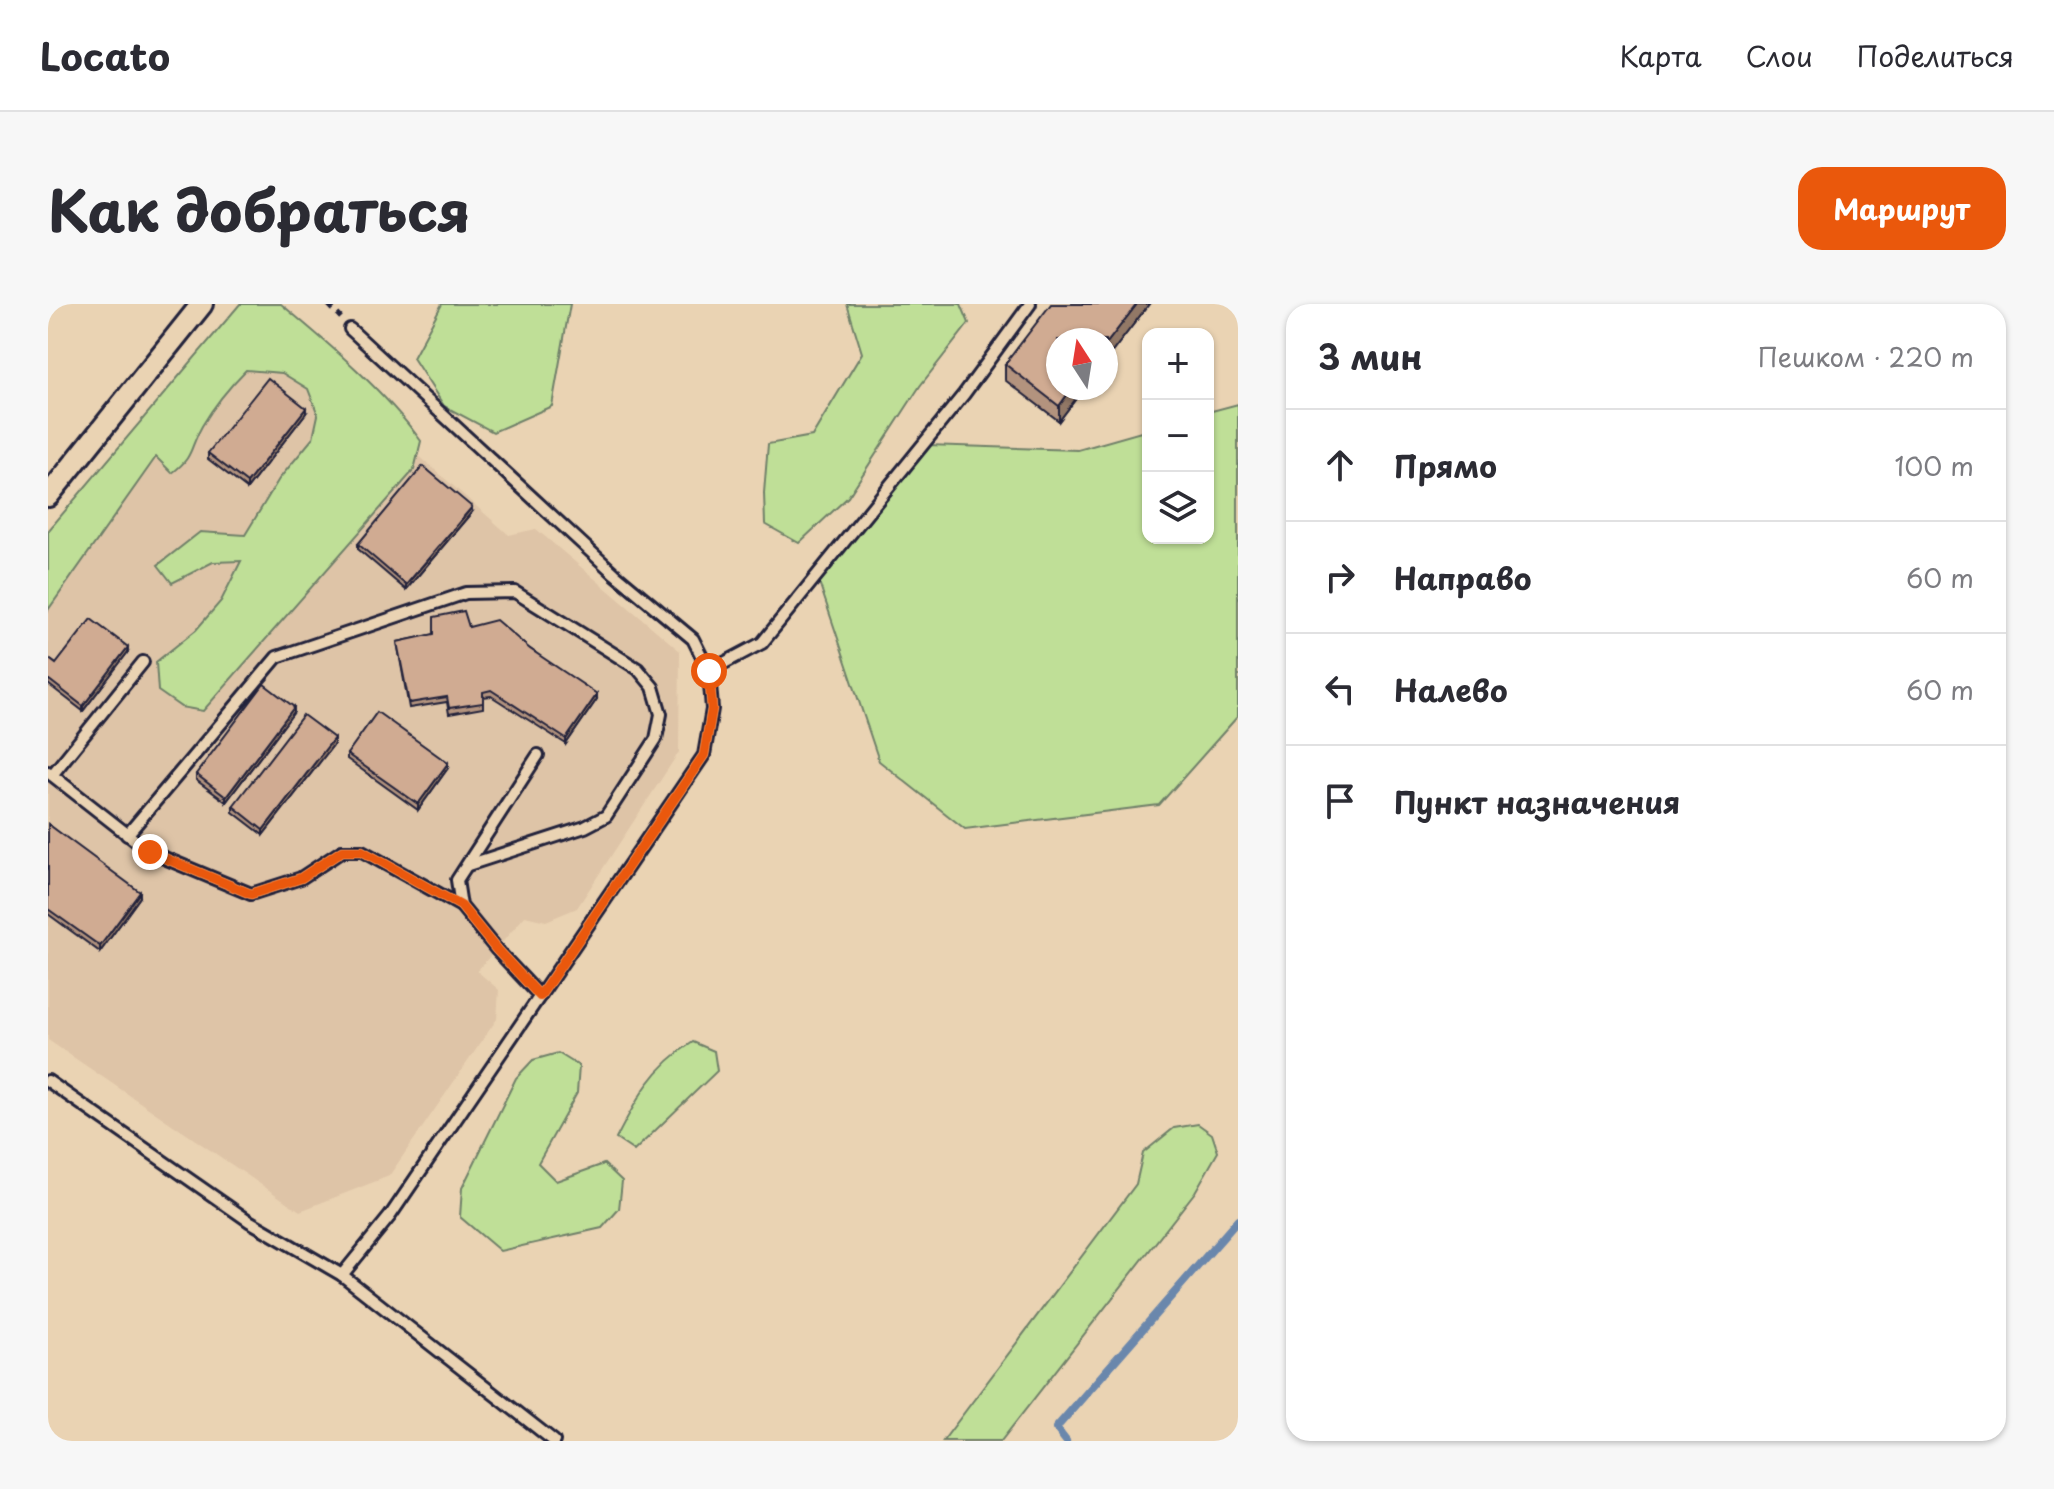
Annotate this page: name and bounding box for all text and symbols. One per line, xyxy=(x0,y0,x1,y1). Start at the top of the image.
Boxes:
text: Locato xyxy=(40,27,170,84)
text: Карта xyxy=(1619,34,1702,77)
text: Слои xyxy=(1746,34,1813,77)
text: Поделиться xyxy=(1857,34,2014,77)
text: Как добраться xyxy=(48,166,471,251)
button: Маршрут xyxy=(1798,167,2006,250)
north arrow xyxy=(1046,328,1118,400)
map controls xyxy=(1142,328,1214,544)
button: + xyxy=(1142,328,1214,400)
text: 3 мин xyxy=(1318,330,1422,382)
text: Пешком · 220 m xyxy=(1758,337,1974,376)
button: − xyxy=(1142,400,1214,472)
icon: ahead xyxy=(1318,443,1362,487)
text: Прямо xyxy=(1394,443,1497,488)
text: 100 m xyxy=(1894,446,1974,485)
button: layers xyxy=(1142,472,1214,544)
icon: right xyxy=(1318,555,1362,599)
text: Направо xyxy=(1394,555,1532,600)
text: 60 m xyxy=(1906,558,1974,597)
route start xyxy=(691,653,727,689)
icon: left xyxy=(1318,667,1362,711)
text: Налево xyxy=(1394,667,1508,712)
text: 60 m xyxy=(1906,670,1974,709)
icon: arrive xyxy=(1318,779,1362,823)
text: Пункт назначения xyxy=(1394,779,1680,824)
route end xyxy=(132,834,168,870)

